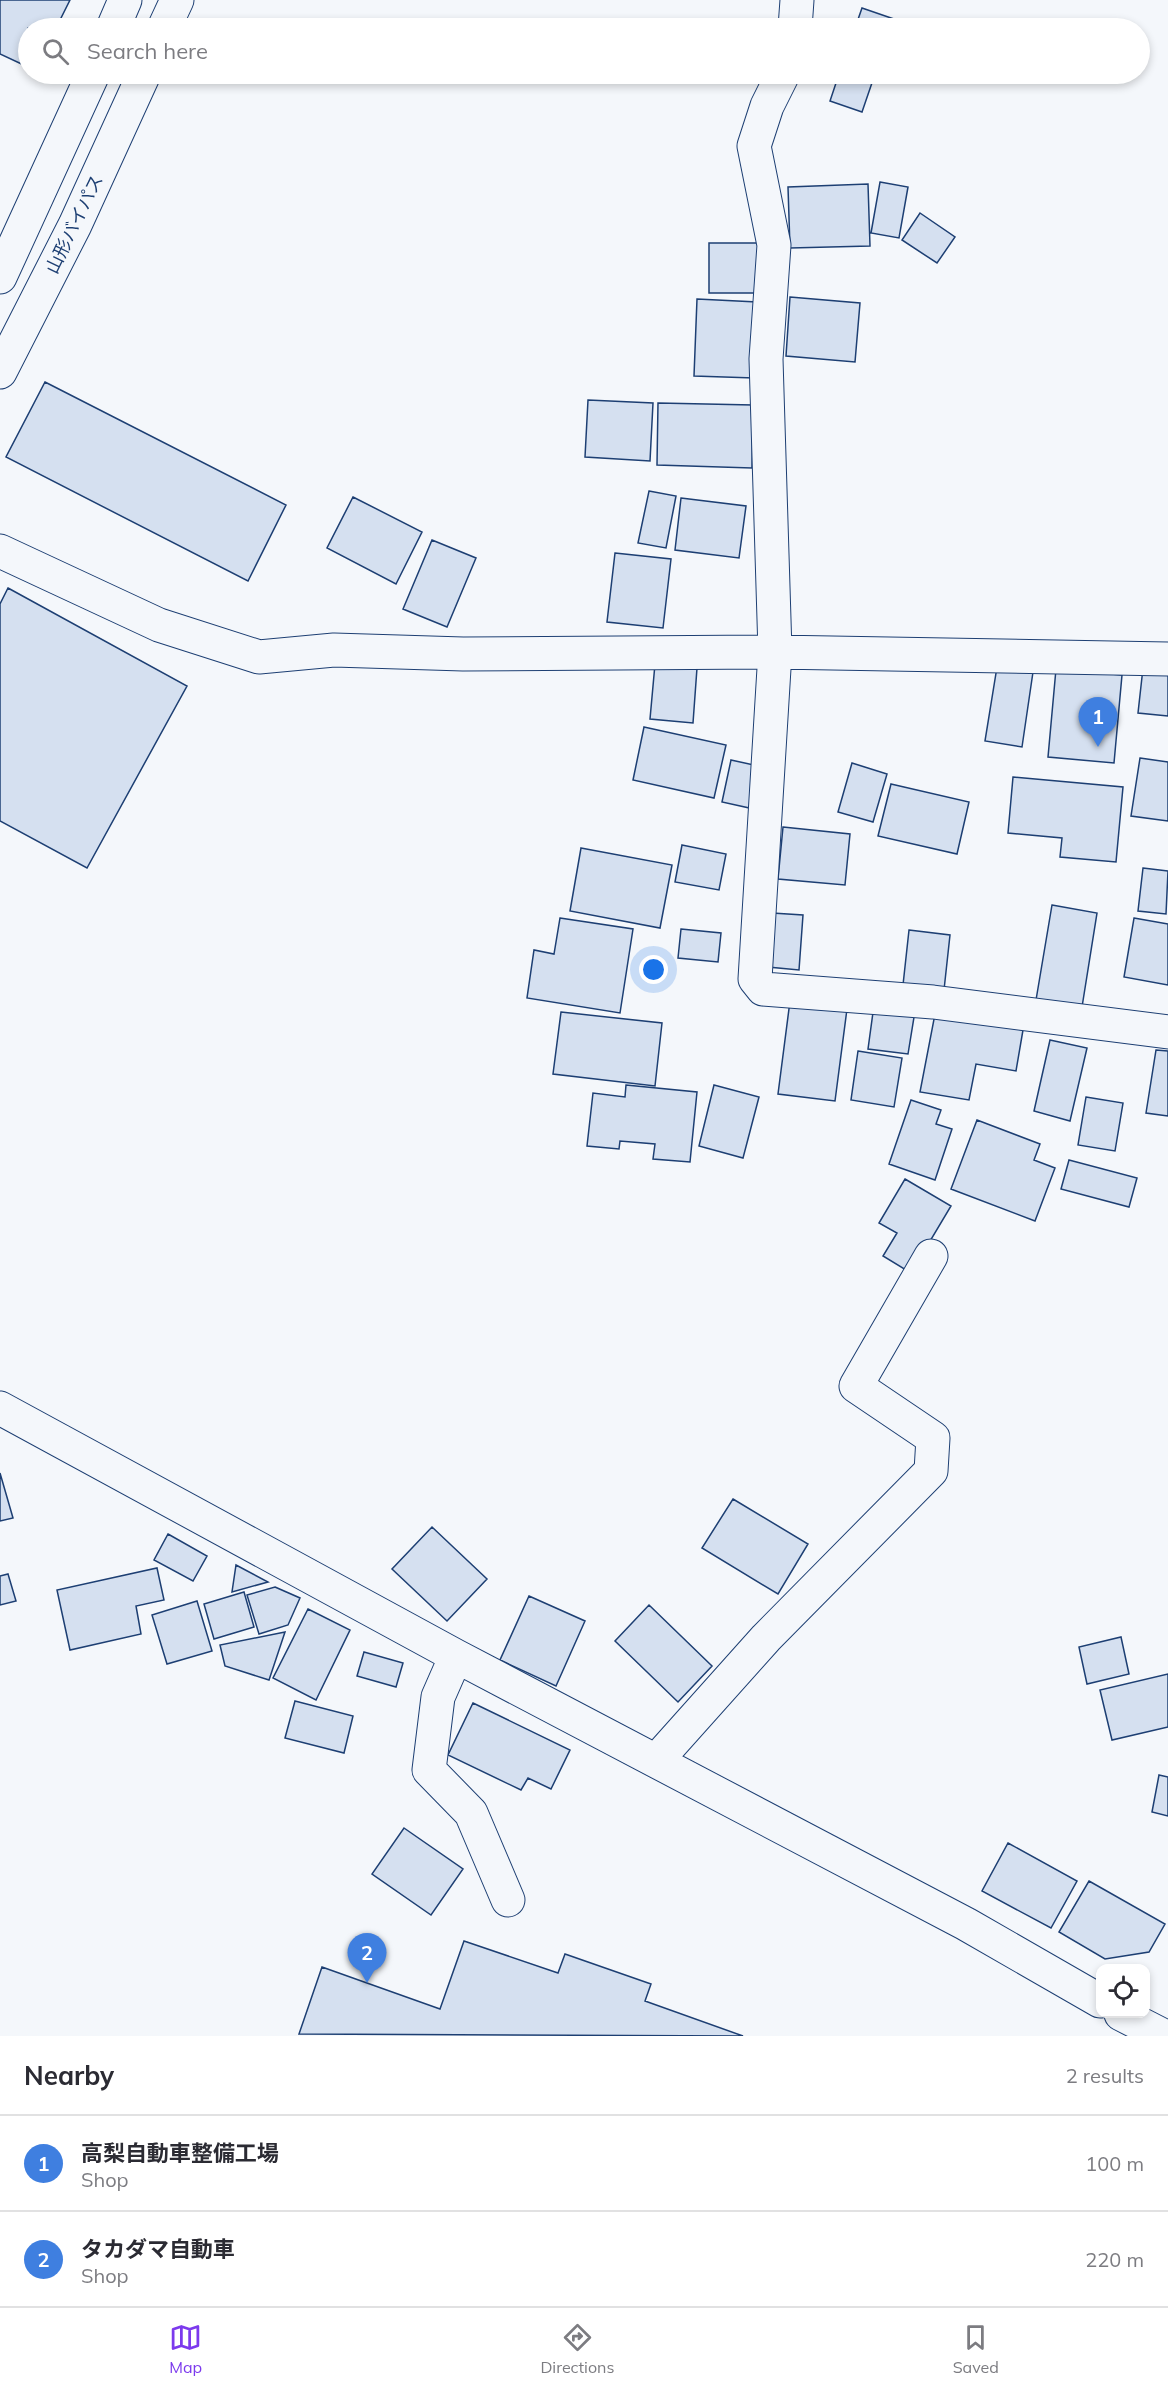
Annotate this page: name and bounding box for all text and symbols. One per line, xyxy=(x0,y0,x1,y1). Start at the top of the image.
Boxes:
search box xyxy=(18,18,1150,84)
icon: search xyxy=(39,35,72,68)
text: Search here xyxy=(87,37,208,65)
street label: 山形バイパス xyxy=(40,171,108,277)
pin: 1 xyxy=(1078,698,1118,747)
your location xyxy=(639,955,668,984)
pin: 2 xyxy=(348,1934,386,1983)
map controls xyxy=(1096,1964,1150,2018)
button: locate xyxy=(1096,1964,1150,2018)
text: Nearby xyxy=(24,2059,114,2092)
text: 2 results xyxy=(1066,2063,1144,2088)
text: 高梨自動車整備工場 xyxy=(81,2139,279,2167)
text: 1 xyxy=(38,2151,50,2176)
text: 100 m xyxy=(1085,2151,1144,2176)
text: Shop xyxy=(81,2167,129,2192)
text: タカダマ自動車 xyxy=(81,2235,235,2263)
text: 2 xyxy=(38,2247,50,2272)
text: 220 m xyxy=(1085,2247,1144,2272)
text: Shop xyxy=(81,2263,129,2288)
tab: Map xyxy=(169,2321,202,2377)
tab: Directions xyxy=(540,2321,614,2377)
tab: Saved xyxy=(953,2321,999,2377)

